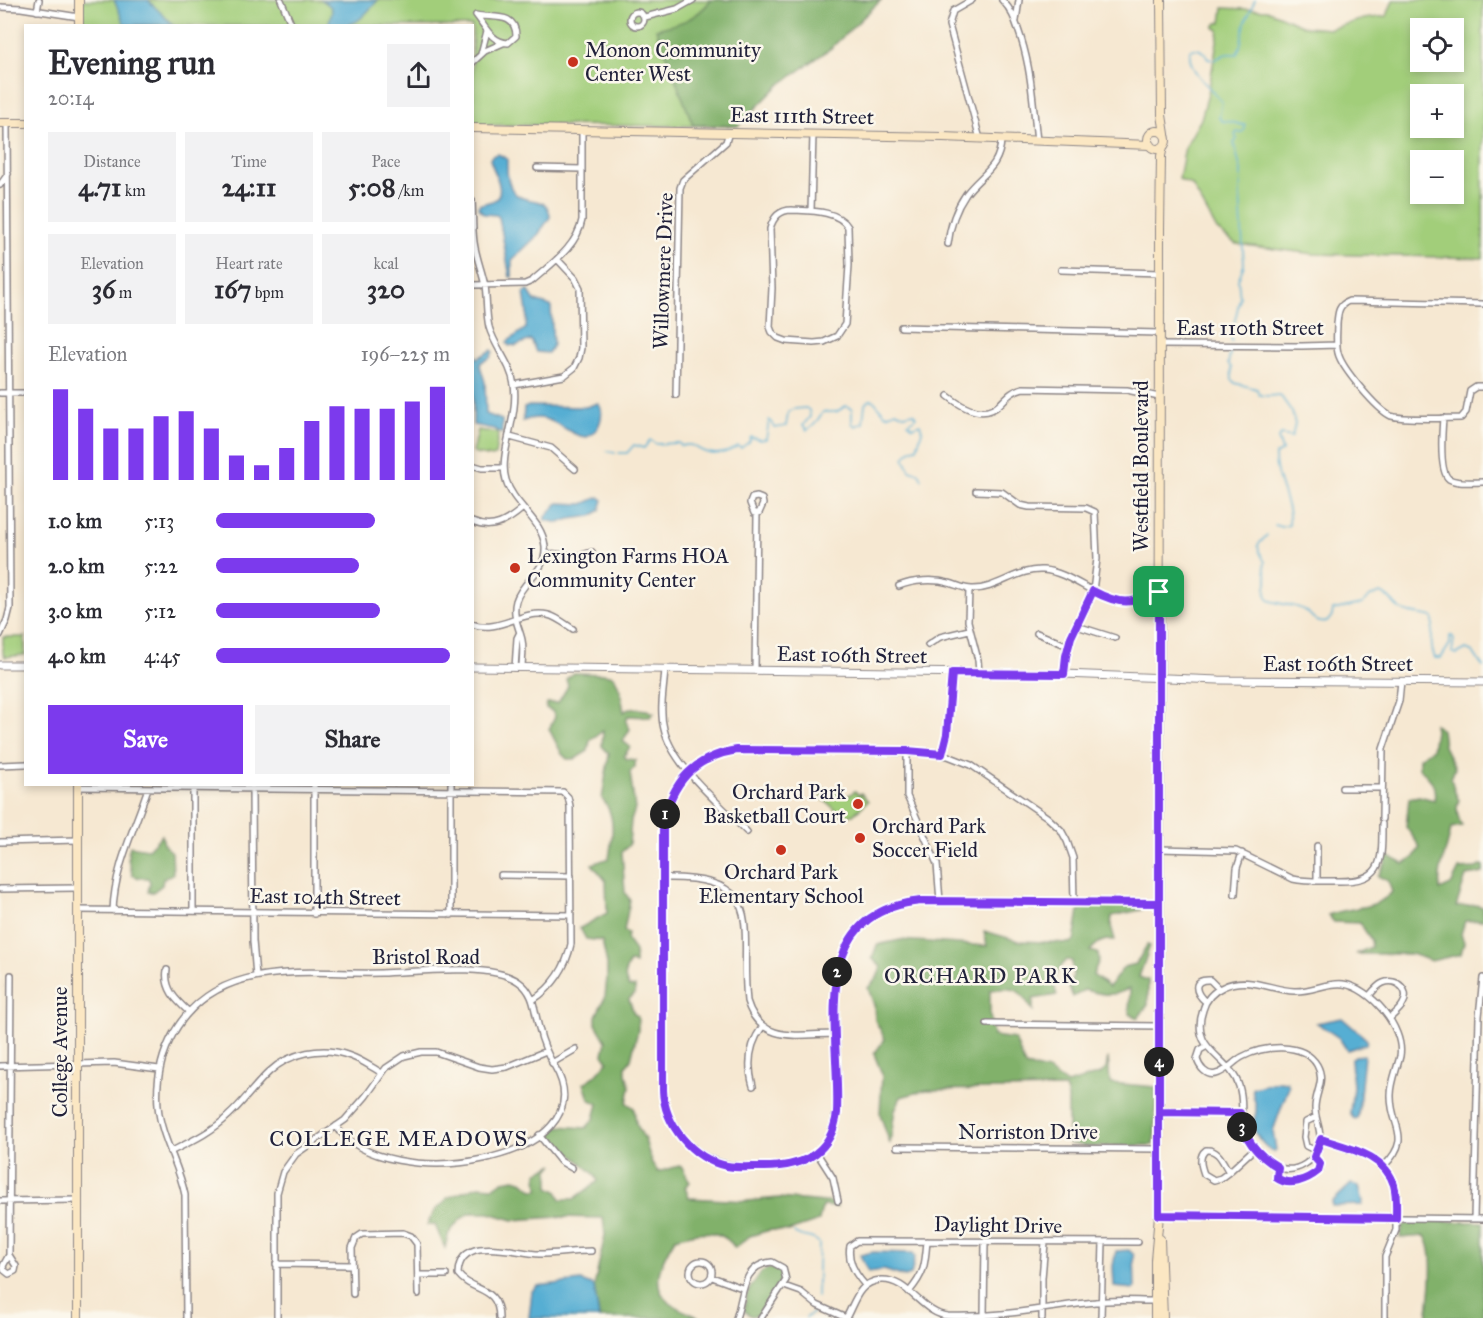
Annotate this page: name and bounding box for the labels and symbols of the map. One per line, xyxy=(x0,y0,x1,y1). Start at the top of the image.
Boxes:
place label: Monon Community Center West xyxy=(585,37,762,87)
marker: Monon Community Center West xyxy=(566,55,580,69)
street label: East 111th Street xyxy=(730,102,875,130)
street label: Willowmere Drive xyxy=(647,192,679,350)
street label: East 110th Street xyxy=(1176,315,1325,341)
street label: Westfield Boulevard xyxy=(1128,380,1154,552)
place label: Lexington Farms HOA Community Center xyxy=(527,543,729,593)
marker: Lexington Farms HOA Community Center xyxy=(508,561,522,575)
pin xyxy=(1133,566,1184,617)
street label: East 106th Street xyxy=(777,641,928,669)
street label: East 106th Street xyxy=(1263,651,1414,677)
place label: Orchard Park Basketball Court xyxy=(703,779,847,829)
marker: Orchard Park Basketball Court xyxy=(851,797,865,811)
pin: 1 xyxy=(650,799,680,829)
place label: Orchard Park Soccer Field xyxy=(872,813,986,863)
marker: Orchard Park Soccer Field xyxy=(853,831,867,845)
marker: Orchard Park Elementary School xyxy=(774,843,788,857)
place label: Orchard Park Elementary School xyxy=(698,859,864,909)
street label: East 104th Street xyxy=(249,883,402,911)
street label: Bristol Road xyxy=(372,944,481,970)
pin: 2 xyxy=(822,957,852,987)
district label: ORCHARD PARK xyxy=(884,962,1078,989)
street label: College Avenue xyxy=(47,986,73,1118)
pin: 4 xyxy=(1144,1047,1174,1077)
pin: 3 xyxy=(1227,1112,1257,1142)
street label: Norriston Drive xyxy=(958,1119,1098,1145)
district label: COLLEGE MEADOWS xyxy=(269,1125,529,1152)
street label: Daylight Drive xyxy=(934,1211,1063,1239)

